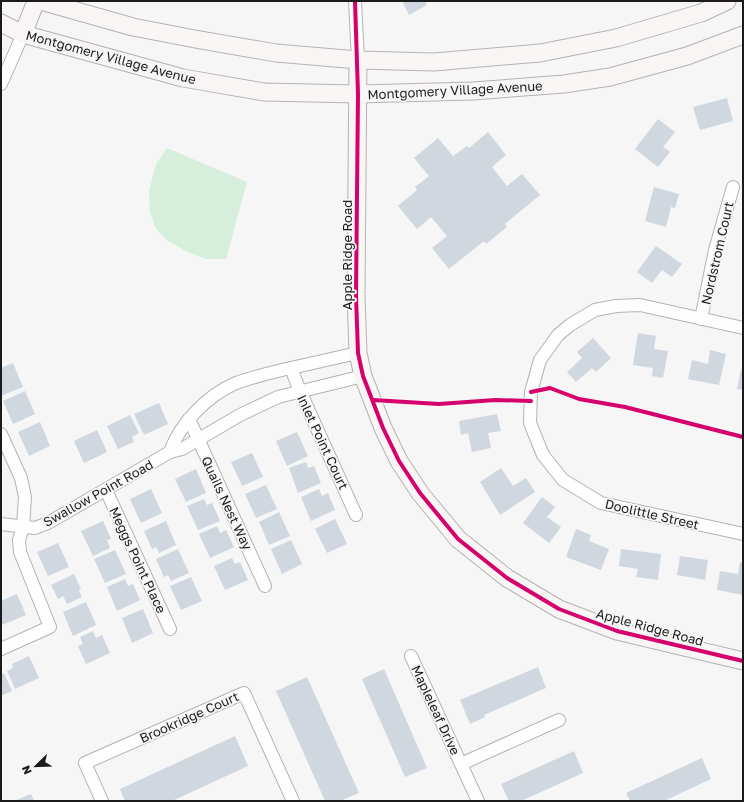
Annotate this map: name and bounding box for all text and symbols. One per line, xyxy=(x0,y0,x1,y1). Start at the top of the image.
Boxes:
street label: Montgomery Village Avenue xyxy=(24,27,198,87)
street label: Montgomery Village Avenue xyxy=(367,77,543,103)
street label: Apple Ridge Road xyxy=(339,200,355,310)
street label: Nordstrom Court xyxy=(697,200,737,306)
street label: Inlet Point Court xyxy=(294,392,352,492)
street label: Quails Nest Way xyxy=(198,454,256,553)
street label: Swallow Point Road xyxy=(40,456,156,530)
street label: Doolittle Street xyxy=(603,495,701,533)
street label: Meggs Point Place xyxy=(106,504,170,616)
street label: Apple Ridge Road xyxy=(595,605,705,649)
street label: Mapleleaf Drive xyxy=(408,663,464,757)
street label: Brookridge Court xyxy=(137,688,241,746)
north arrow xyxy=(16,746,56,786)
text: N xyxy=(19,764,34,776)

